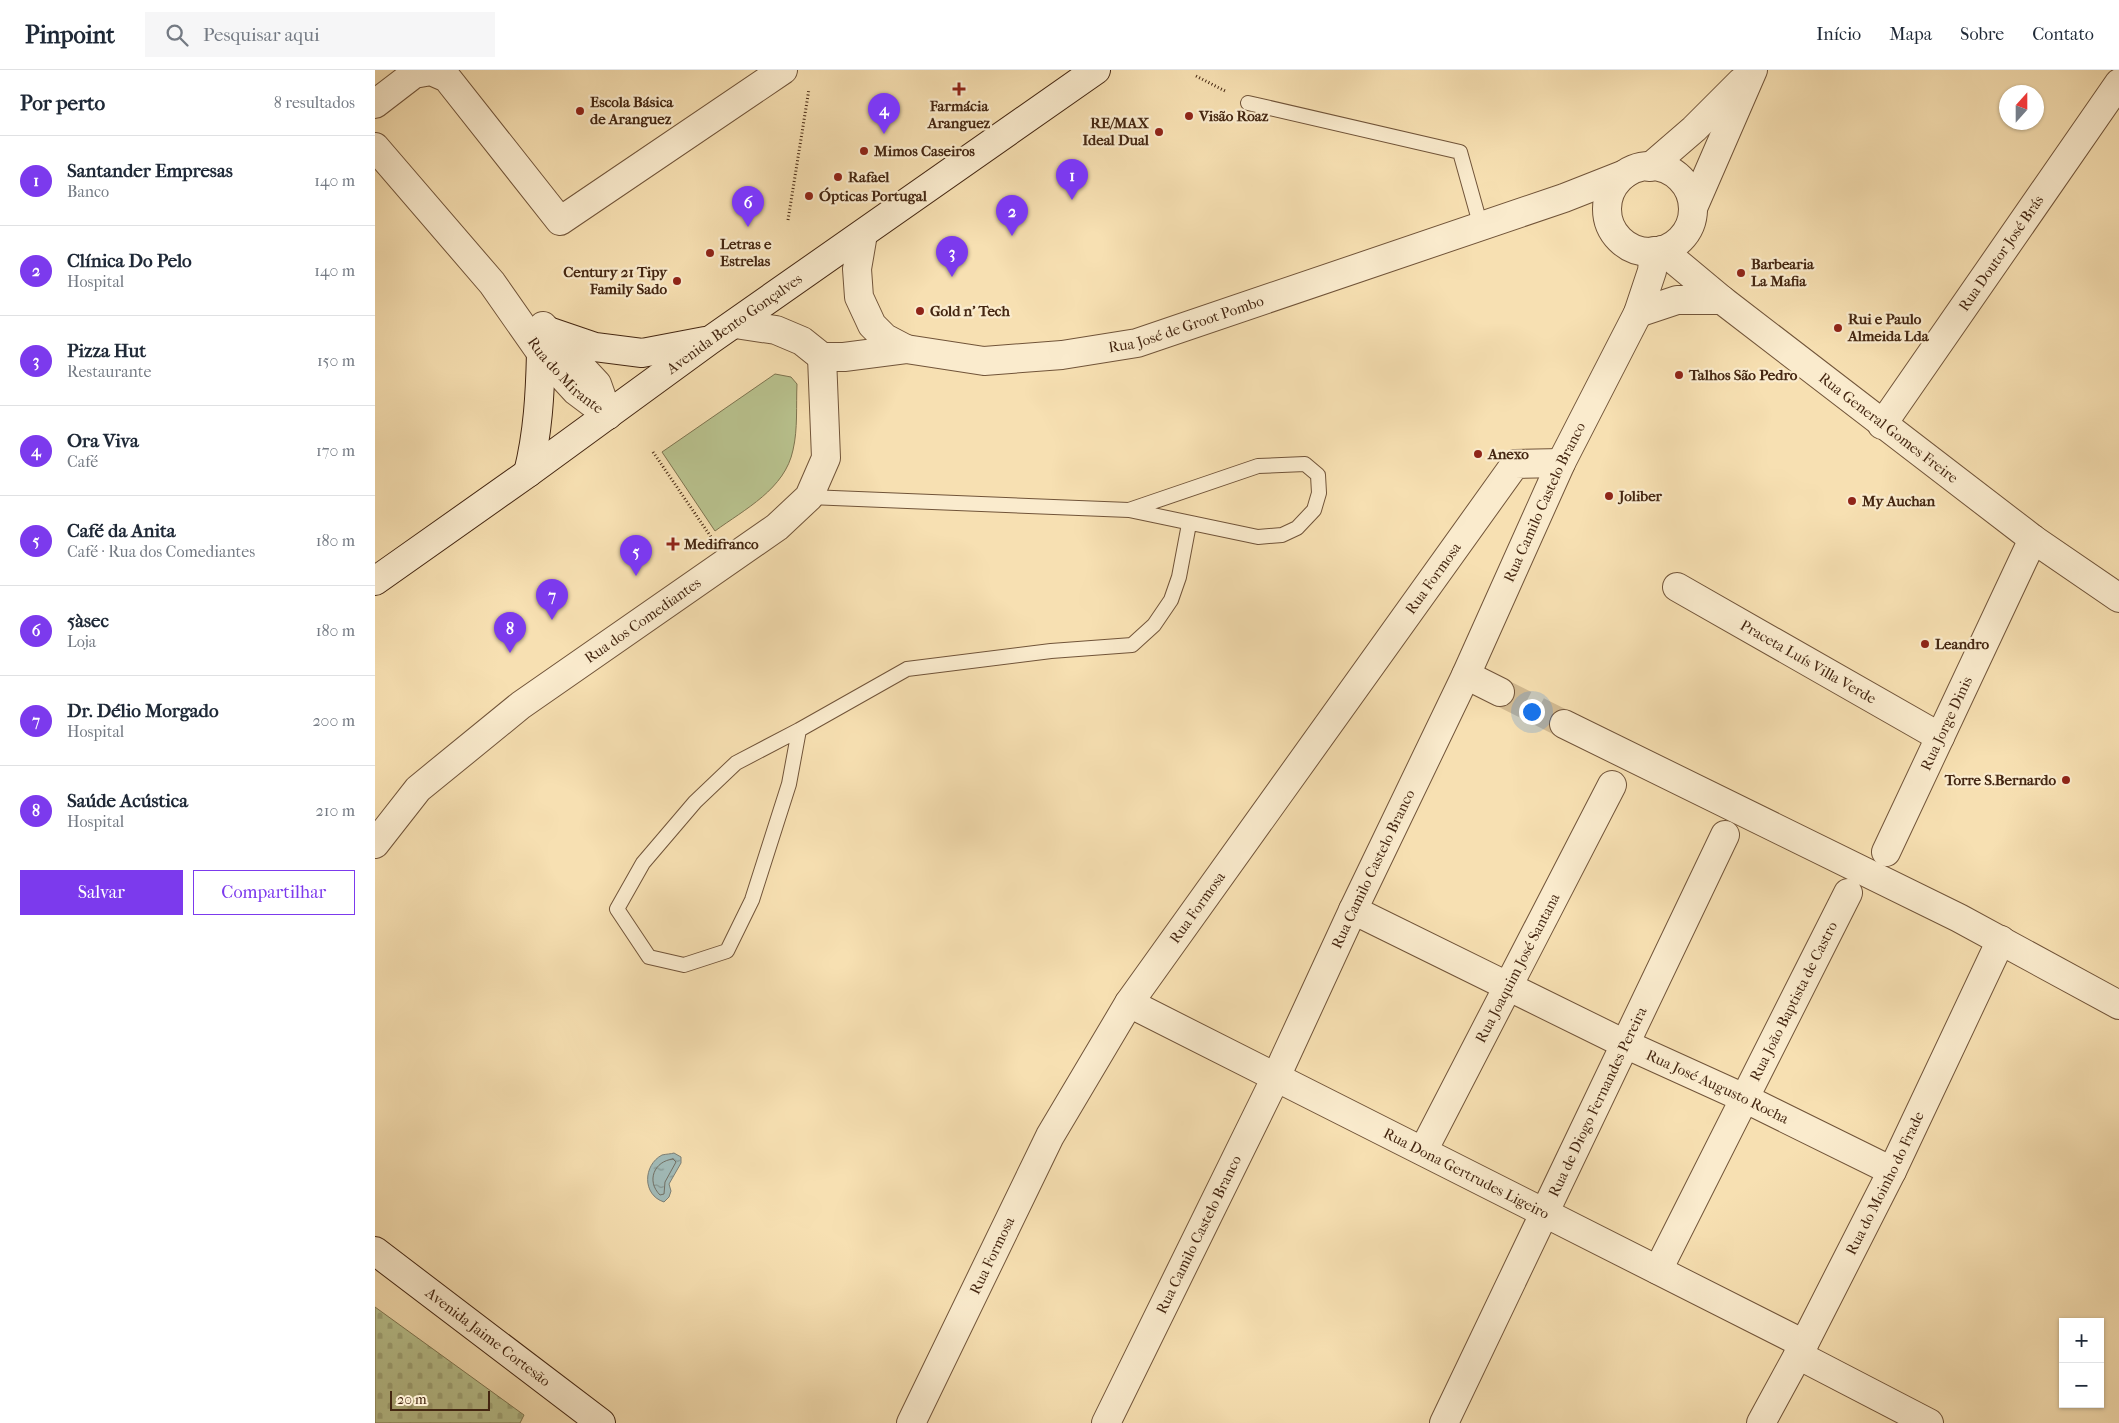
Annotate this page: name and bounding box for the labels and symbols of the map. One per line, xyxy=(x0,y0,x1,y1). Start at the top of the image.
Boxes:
marker: Farmácia Aranguez xyxy=(953,83,965,95)
north arrow xyxy=(1999,85,2044,130)
place label: Escola Básica de Aranguez xyxy=(590,93,674,128)
pin: 4 xyxy=(868,93,900,134)
place label: Farmácia Aranguez xyxy=(927,97,991,132)
marker: Escola Básica de Aranguez xyxy=(574,105,586,117)
place label: Visão Roaz xyxy=(1198,107,1269,125)
marker: Visão Roaz xyxy=(1183,110,1195,122)
place label: RE/MAX Ideal Dual xyxy=(1082,114,1150,149)
marker: RE/MAX Ideal Dual xyxy=(1153,126,1165,138)
place label: Mimos Caseiros xyxy=(873,142,975,160)
marker: Mimos Caseiros xyxy=(858,145,870,157)
pin: 1 xyxy=(1056,159,1088,200)
place label: Rafael xyxy=(848,168,890,186)
marker: Rafael xyxy=(832,171,844,183)
pin: 6 xyxy=(732,186,764,227)
place label: Ópticas Portugal xyxy=(819,187,928,205)
marker: Ópticas Portugal xyxy=(803,190,815,202)
street label: Rua Doutor José Brás xyxy=(1955,191,2048,315)
pin: 2 xyxy=(996,195,1028,236)
place label: Letras e Estrelas xyxy=(720,235,772,270)
pin: 3 xyxy=(936,236,968,277)
marker: Letras e Estrelas xyxy=(704,247,716,259)
place label: Barbearia La Mafia xyxy=(1751,255,1815,290)
place label: Century 21 Tipy Family Sado xyxy=(563,263,668,298)
marker: Barbearia La Mafia xyxy=(1735,267,1747,279)
street label: Avenida Bento Gonçalves xyxy=(662,269,806,378)
marker: Century 21 Tipy Family Sado xyxy=(671,275,683,287)
street label: Rua José de Groot Pombo xyxy=(1107,292,1266,356)
place label: Gold n' Tech xyxy=(930,302,1010,320)
marker: Gold n' Tech xyxy=(914,305,926,317)
place label: Rui e Paulo Almeida Lda xyxy=(1847,310,1930,345)
marker: Rui e Paulo Almeida Lda xyxy=(1832,322,1844,334)
street label: Rua do Mirante xyxy=(524,334,608,418)
place label: Talhos São Pedro xyxy=(1688,366,1798,384)
marker: Talhos São Pedro xyxy=(1673,369,1685,381)
street label: Rua General Gomes Freire xyxy=(1815,369,1962,487)
street label: Rua Camilo Castelo Branco xyxy=(1500,419,1590,585)
place label: Anexo xyxy=(1487,445,1529,463)
marker: Anexo xyxy=(1472,448,1484,460)
place label: Joliber xyxy=(1617,487,1663,505)
marker: Joliber xyxy=(1603,490,1615,502)
place label: My Auchan xyxy=(1861,492,1936,510)
marker: My Auchan xyxy=(1846,495,1858,507)
pin: 5 xyxy=(620,535,652,576)
place label: Medifranco xyxy=(683,535,759,553)
marker: Medifranco xyxy=(666,537,680,551)
street label: Rua Formosa xyxy=(1401,538,1465,618)
street label: Rua dos Comediantes xyxy=(581,573,705,667)
pin: 7 xyxy=(536,579,568,620)
pin: 8 xyxy=(494,612,526,653)
street label: Praceta Luís Villa Verde xyxy=(1737,616,1880,708)
place label: Leandro xyxy=(1935,635,1990,653)
marker: Leandro xyxy=(1919,638,1931,650)
street label: Rua Jorge Dinis xyxy=(1917,673,1976,773)
your location xyxy=(1519,699,1545,725)
place label: Torre S.Bernardo xyxy=(1944,771,2056,789)
marker: Torre S.Bernardo xyxy=(2060,774,2072,786)
street label: Rua Camilo Castelo Branco xyxy=(1327,786,1419,952)
street label: Rua Formosa xyxy=(1166,867,1230,947)
street label: Rua Joaquim José Santana xyxy=(1471,889,1564,1046)
street label: Rua João Baptista de Castro xyxy=(1746,918,1841,1084)
street label: Rua de Diogo Fernandes Pereira xyxy=(1544,1003,1651,1200)
street label: Rua José Augusto Rocha xyxy=(1643,1046,1793,1128)
street label: Rua do Moinho do Frade xyxy=(1842,1108,1928,1258)
street label: Rua Dona Gertrudes Ligeiro xyxy=(1380,1124,1553,1223)
street label: Rua Camilo Castelo Branco xyxy=(1152,1152,1245,1317)
street label: Rua Formosa xyxy=(966,1213,1019,1297)
street label: Avenida Jaime Cortesão xyxy=(421,1283,554,1390)
scale bar xyxy=(390,1388,490,1411)

